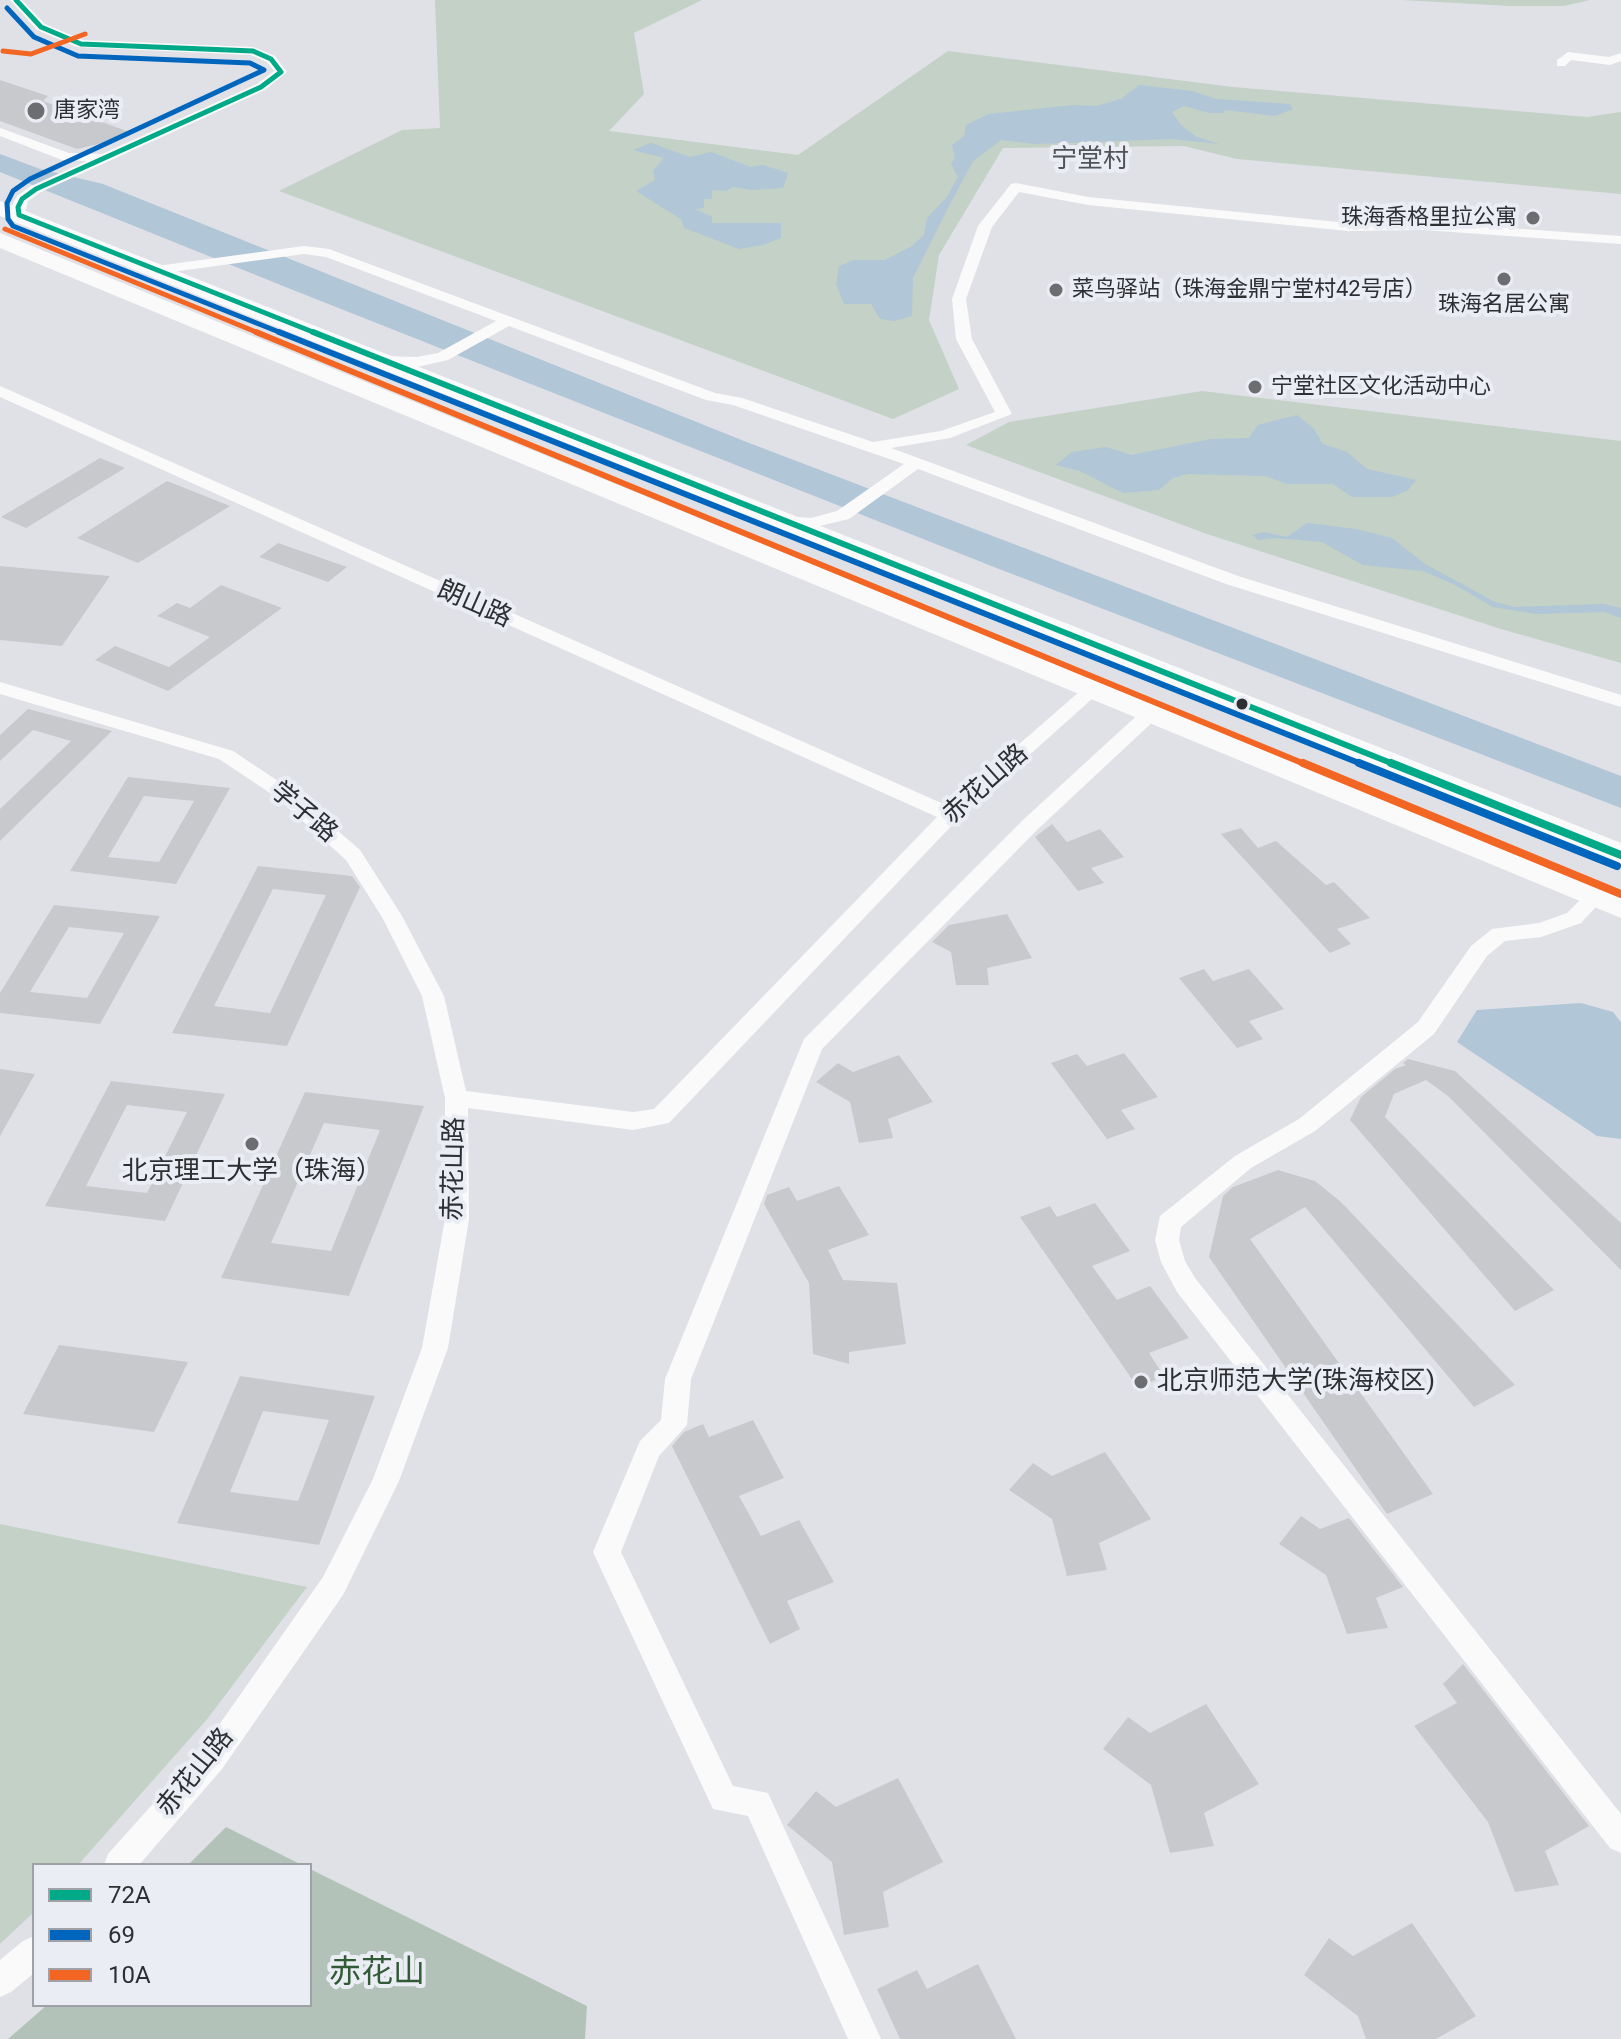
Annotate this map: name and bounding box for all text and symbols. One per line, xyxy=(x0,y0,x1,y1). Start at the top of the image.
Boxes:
place label: 唐家湾 xyxy=(54,98,120,124)
marker: 唐家湾 xyxy=(25,100,47,122)
district label: 宁堂村 xyxy=(1051,144,1129,176)
place label: 珠海香格里拉公寓 xyxy=(1341,205,1517,231)
marker: 珠海香格里拉公寓 xyxy=(1524,209,1542,227)
marker: 珠海名居公寓 xyxy=(1495,270,1513,288)
place label: 菜鸟驿站（珠海金鼎宁堂村42号店） xyxy=(1072,277,1427,303)
marker: 菜鸟驿站（珠海金鼎宁堂村42号店） xyxy=(1047,281,1065,299)
place label: 珠海名居公寓 xyxy=(1438,292,1570,318)
place label: 宁堂社区文化活动中心 xyxy=(1271,374,1491,400)
marker: 宁堂社区文化活动中心 xyxy=(1246,378,1264,396)
street label: 朗山路 xyxy=(432,575,516,635)
unlabelled marker xyxy=(1234,696,1250,712)
street label: 赤花山路 xyxy=(937,739,1035,831)
street label: 学子路 xyxy=(263,776,343,850)
street label: 赤花山路 xyxy=(438,1117,472,1221)
marker: 北京理工大学（珠海） xyxy=(243,1135,261,1153)
place label: 北京理工大学（珠海） xyxy=(122,1156,382,1188)
place label: 北京师范大学(珠海校区) xyxy=(1157,1366,1435,1398)
marker: 北京师范大学(珠海校区) xyxy=(1132,1373,1150,1391)
street label: 赤花山路 xyxy=(151,1723,241,1823)
legend xyxy=(32,1863,312,2007)
text: 72A xyxy=(108,1881,151,1909)
text: 69 xyxy=(108,1921,135,1949)
park label: 赤花山 xyxy=(329,1955,425,1993)
text: 10A xyxy=(108,1961,151,1989)

